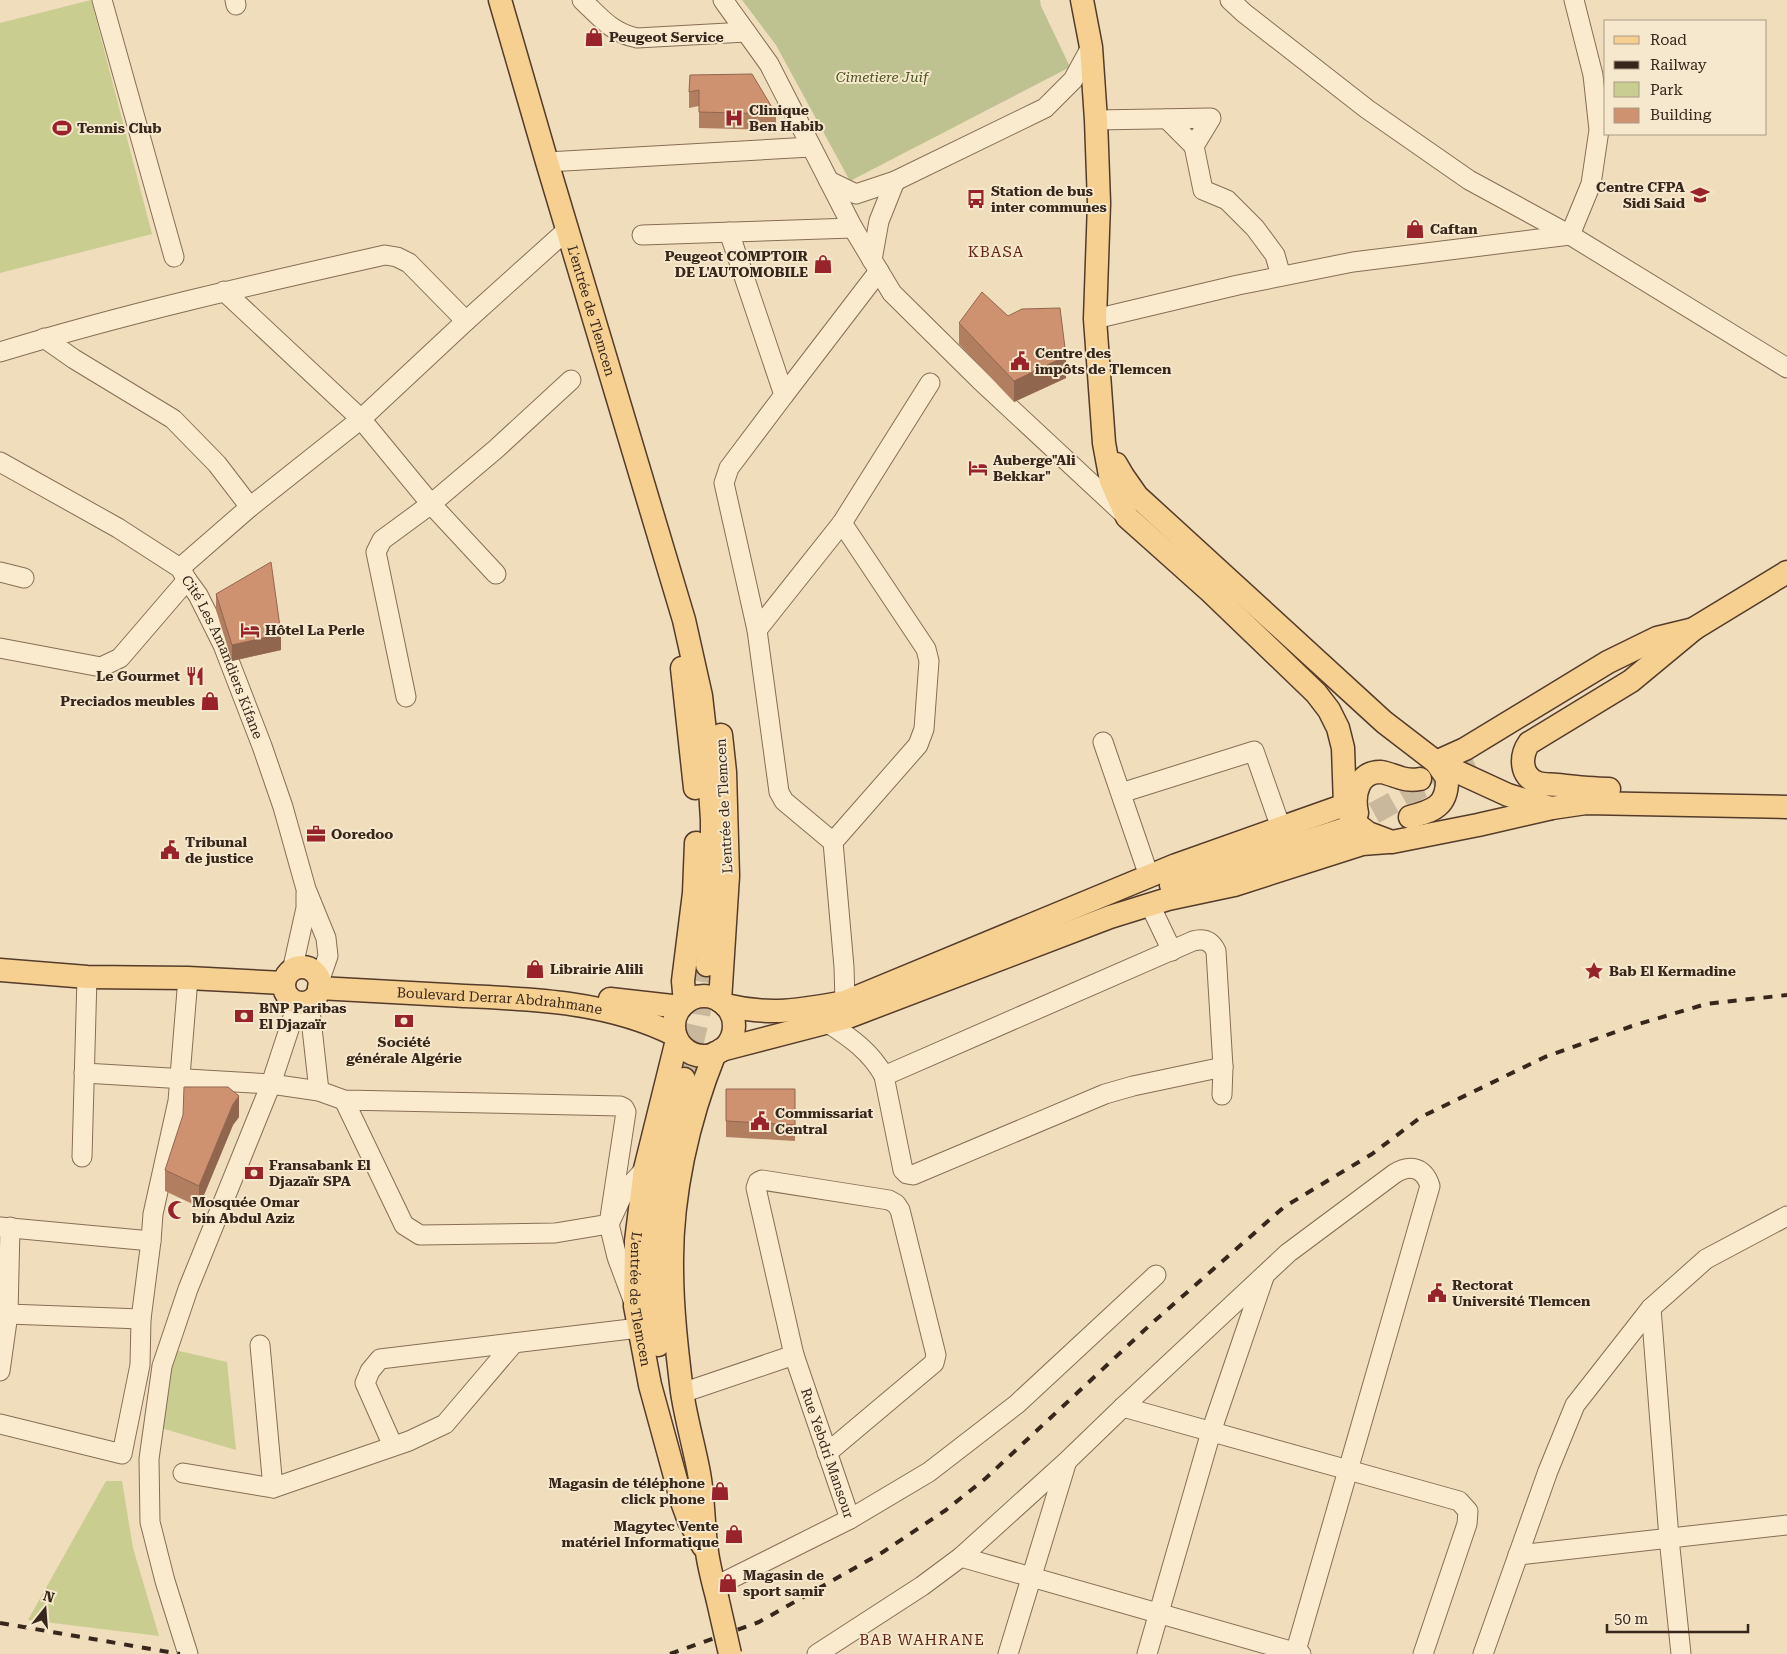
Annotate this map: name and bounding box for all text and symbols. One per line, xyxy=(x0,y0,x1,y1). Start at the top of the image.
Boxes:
legend xyxy=(1604,20,1767,135)
shop icon: Peugeot Service xyxy=(583,26,605,48)
place label: Peugeot Service xyxy=(609,29,724,45)
text: Road xyxy=(1650,31,1687,49)
text: Railway xyxy=(1650,56,1707,74)
park label: Cimetiere Juif xyxy=(836,69,930,85)
text: Park xyxy=(1650,81,1684,99)
place label: Clinique Ben Habib xyxy=(749,102,824,134)
text: Building xyxy=(1650,106,1712,124)
hospital icon: Clinique Ben Habib xyxy=(723,107,745,129)
sports icon: Tennis Club xyxy=(51,117,73,139)
place label: Tennis Club xyxy=(77,120,162,136)
place label: Centre CFPA Sidi Said xyxy=(1596,179,1686,211)
place label: Station de bus inter communes xyxy=(991,183,1107,215)
school or university icon: Centre CFPA Sidi Said xyxy=(1689,184,1711,206)
bus stop icon: Station de bus inter communes xyxy=(965,188,987,210)
shop icon: Caftan xyxy=(1404,218,1426,240)
place label: Caftan xyxy=(1430,221,1478,237)
district label: KBASA xyxy=(968,243,1024,261)
street label: L'entrée de Tlemcen xyxy=(564,244,619,378)
place label: Peugeot COMPTOIR DE L'AUTOMOBILE xyxy=(665,248,809,280)
shop icon: Peugeot COMPTOIR DE L'AUTOMOBILE xyxy=(812,253,834,275)
place label: Centre des impôts de Tlemcen xyxy=(1035,345,1172,377)
public building icon: Centre des impôts de Tlemcen xyxy=(1009,350,1031,372)
place label: Auberge"Ali Bekkar" xyxy=(993,452,1076,484)
hotel icon: Auberge"Ali Bekkar" xyxy=(967,457,989,479)
street label: Cité Les Amandiers Kifane xyxy=(178,572,266,741)
hotel icon: Hôtel La Perle xyxy=(239,619,261,641)
place label: Hôtel La Perle xyxy=(265,622,365,638)
restaurant icon: Le Gourmet xyxy=(184,665,206,687)
place label: Le Gourmet xyxy=(96,668,180,684)
shop icon: Preciados meubles xyxy=(199,690,221,712)
place label: Preciados meubles xyxy=(60,693,195,709)
street label: L'entrée de Tlemcen xyxy=(712,738,736,874)
office icon: Ooredoo xyxy=(305,823,327,845)
place label: Ooredoo xyxy=(331,826,393,842)
place label: Tribunal de justice xyxy=(185,834,254,866)
public building icon: Tribunal de justice xyxy=(159,839,181,861)
shop icon: Librairie Alili xyxy=(524,958,546,980)
place icon: Bab El Kermadine xyxy=(1583,960,1605,982)
place label: Librairie Alili xyxy=(550,961,644,977)
place label: Bab El Kermadine xyxy=(1609,963,1736,979)
street label: Boulevard Derrar Abdrahmane xyxy=(396,984,604,1018)
place label: BNP Paribas El Djazaïr xyxy=(259,1000,347,1032)
bank icon: BNP Paribas El Djazaïr xyxy=(233,1005,255,1027)
bank icon: Société générale Algérie xyxy=(393,1010,415,1032)
place label: Société générale Algérie xyxy=(345,1034,462,1066)
place label: Commissariat Central xyxy=(775,1105,873,1137)
public building icon: Commissariat Central xyxy=(749,1110,771,1132)
place label: Fransabank El Djazaïr SPA xyxy=(269,1157,371,1189)
bank icon: Fransabank El Djazaïr SPA xyxy=(243,1162,265,1184)
place label: Mosquée Omar bin Abdul Aziz xyxy=(192,1194,300,1226)
mosque icon: Mosquée Omar bin Abdul Aziz xyxy=(166,1199,188,1221)
street label: L'entrée de Tlemcen xyxy=(627,1231,654,1368)
place label: Rectorat Université Tlemcen xyxy=(1452,1277,1591,1309)
public building icon: Rectorat Université Tlemcen xyxy=(1426,1282,1448,1304)
street label: Rue Yebdri Mansour xyxy=(798,1386,857,1521)
place label: Magasin de téléphone click phone xyxy=(549,1475,705,1507)
shop icon: Magasin de téléphone click phone xyxy=(709,1480,731,1502)
place label: Magytec Vente matériel Informatique xyxy=(562,1518,719,1550)
shop icon: Magytec Vente matériel Informatique xyxy=(723,1523,745,1545)
place label: Magasin de sport samir xyxy=(743,1567,825,1599)
shop icon: Magasin de sport samir xyxy=(717,1572,739,1594)
north arrow xyxy=(20,1584,70,1634)
text: N xyxy=(41,1587,57,1606)
scale bar xyxy=(1607,1602,1748,1634)
text: 50 m xyxy=(1614,1610,1649,1628)
district label: BAB WAHRANE xyxy=(859,1631,985,1649)

